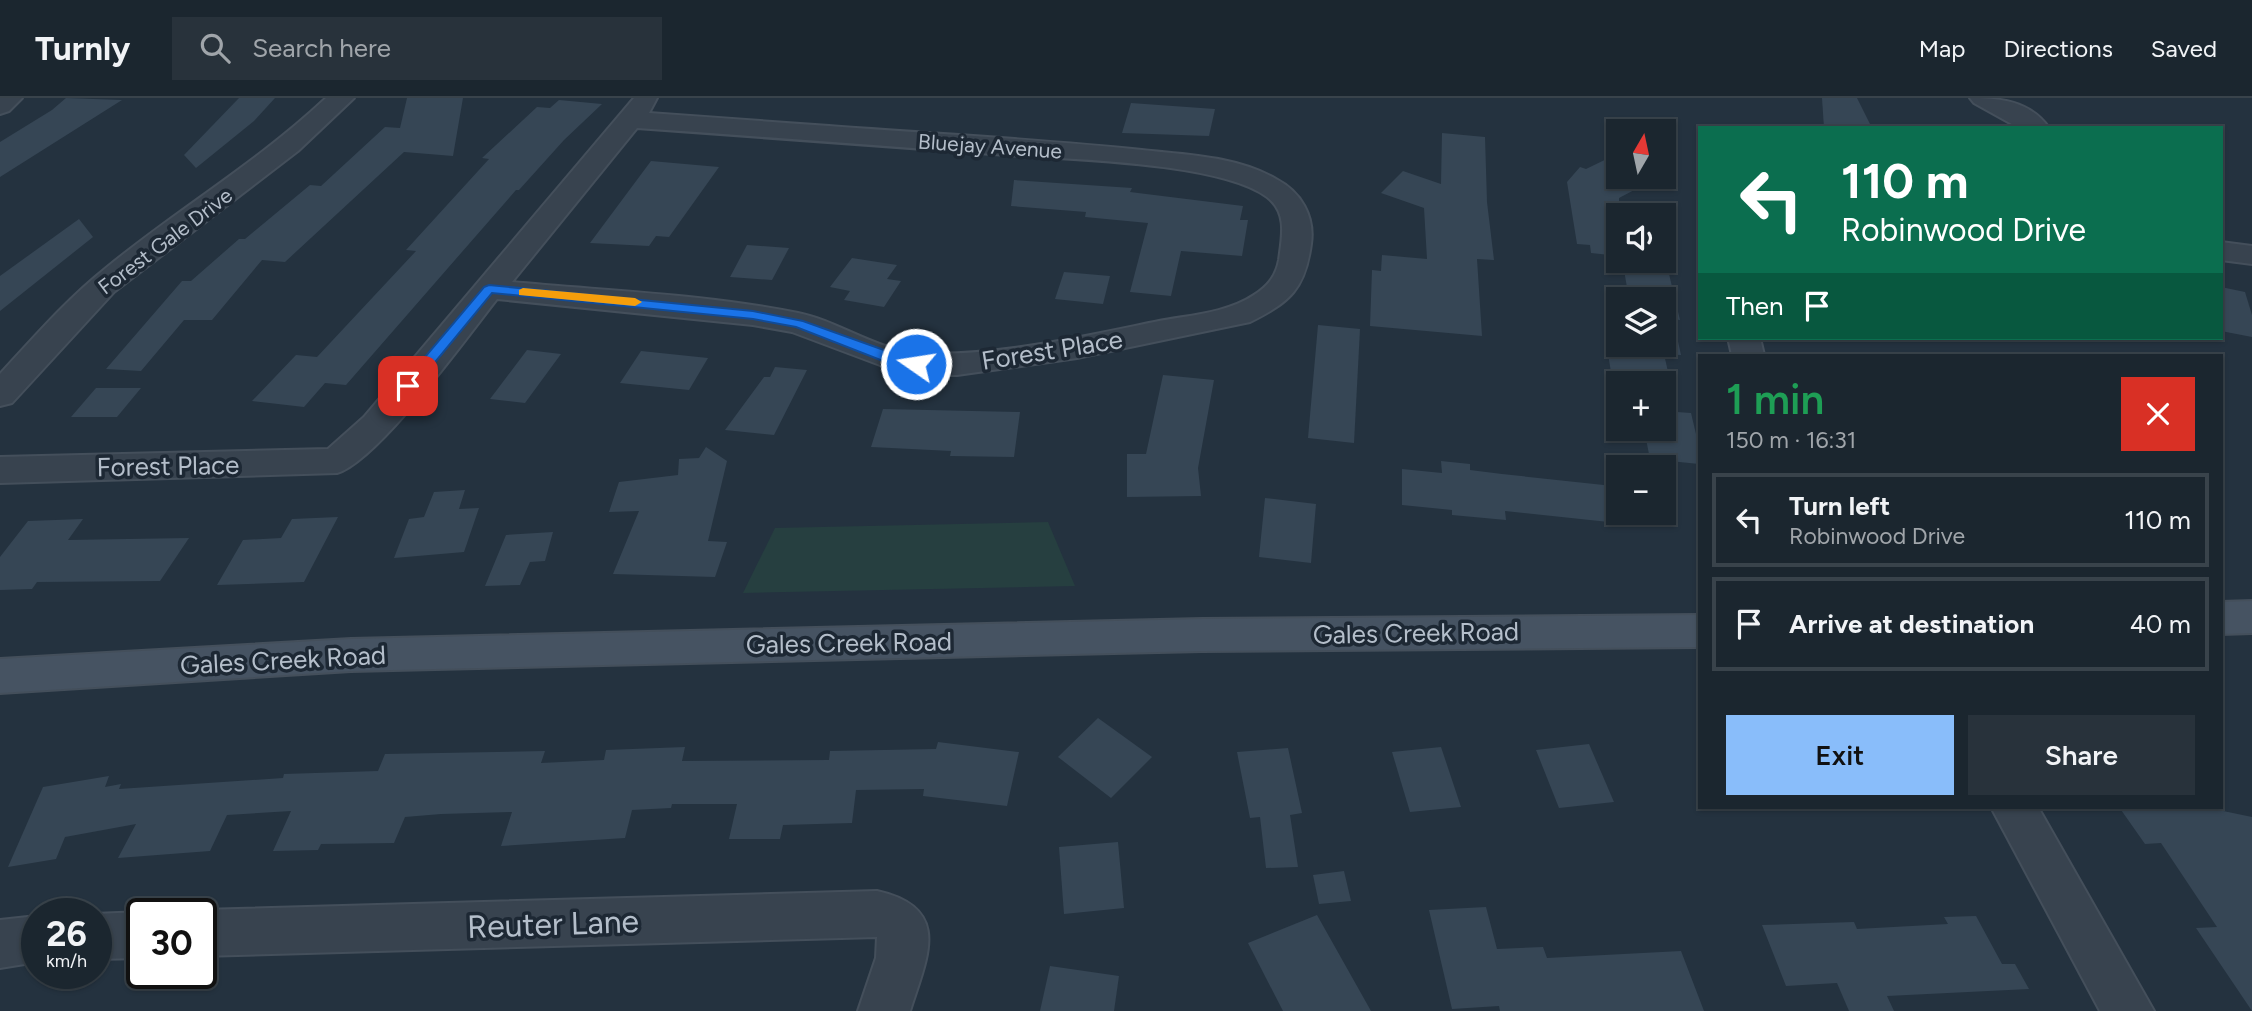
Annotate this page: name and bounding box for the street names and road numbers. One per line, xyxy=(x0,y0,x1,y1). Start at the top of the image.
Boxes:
street label: Bluejay Avenue xyxy=(917,129,1063,163)
street label: Forest Gale Drive xyxy=(93,182,237,300)
street label: Forest Place xyxy=(979,323,1125,377)
street label: Forest Place xyxy=(96,449,240,483)
street label: Gales Creek Road xyxy=(1313,615,1519,651)
street label: Gales Creek Road xyxy=(746,625,952,661)
street label: Gales Creek Road xyxy=(179,639,387,681)
street label: Reuter Lane xyxy=(466,902,640,946)

